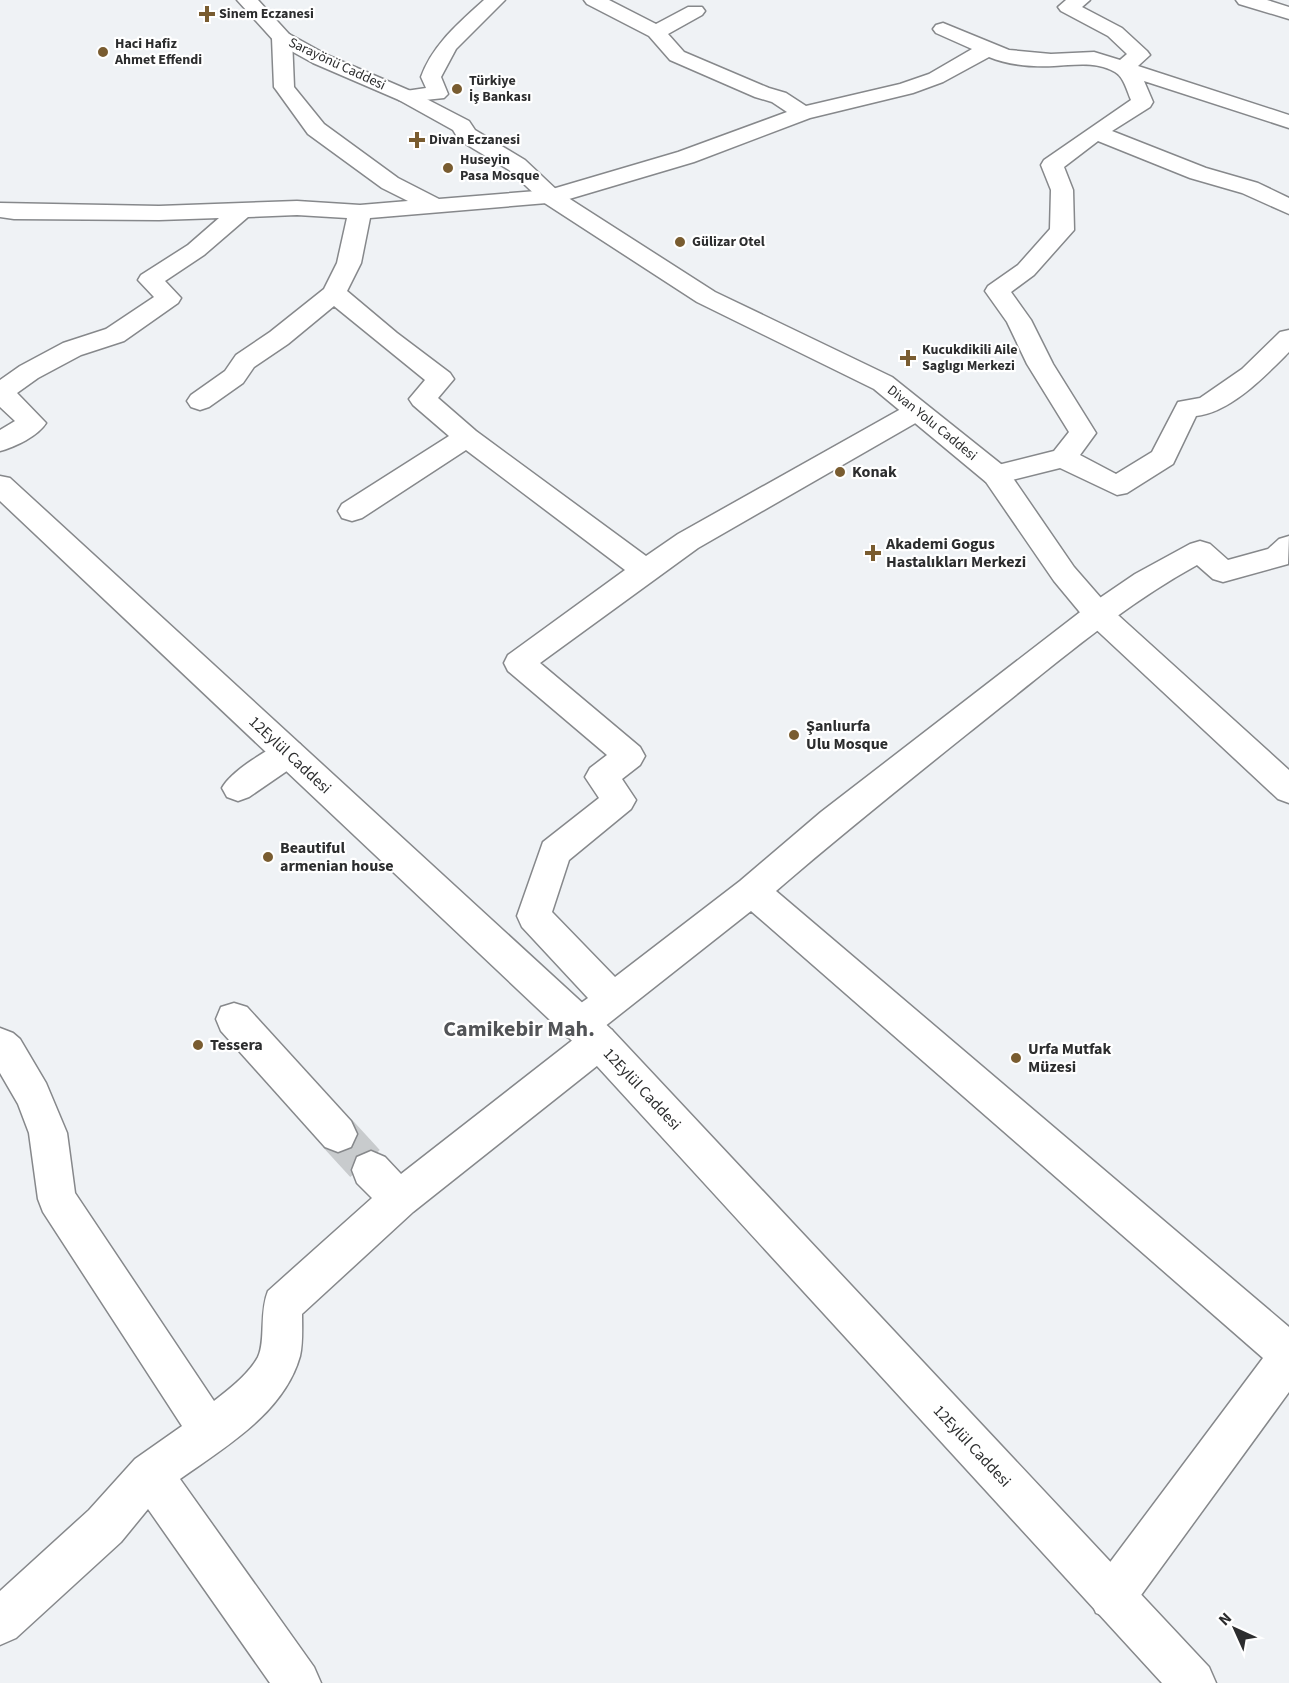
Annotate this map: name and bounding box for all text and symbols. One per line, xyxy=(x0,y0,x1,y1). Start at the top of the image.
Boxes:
place label: Sinem Eczanesi xyxy=(219,4,314,24)
marker: Sinem Eczanesi xyxy=(200,7,214,21)
street label: Sarayönü Caddesi xyxy=(285,33,389,95)
place label: Haci Hafiz Ahmet Effendi xyxy=(114,34,202,70)
marker: Haci Hafiz Ahmet Effendi xyxy=(96,45,110,59)
place label: Türkiye İş Bankası xyxy=(469,71,531,107)
marker: Türkiye İş Bankası xyxy=(450,82,464,96)
place label: Divan Eczanesi xyxy=(429,130,520,150)
marker: Divan Eczanesi xyxy=(410,133,424,147)
place label: Huseyin Pasa Mosque xyxy=(460,150,539,186)
marker: Huseyin Pasa Mosque xyxy=(441,161,455,175)
place label: Gülizar Otel xyxy=(692,232,765,252)
marker: Gülizar Otel xyxy=(673,235,687,249)
place label: Kucukdikili Aile Saglıgı Merkezi xyxy=(922,340,1017,376)
marker: Kucukdikili Aile Saglıgı Merkezi xyxy=(899,349,917,367)
street label: Divan Yolu Caddesi xyxy=(883,381,981,465)
place label: Konak xyxy=(852,461,897,483)
marker: Konak xyxy=(833,465,847,479)
place label: Akademi Gogus Hastalıkları Merkezi xyxy=(885,533,1026,573)
marker: Akademi Gogus Hastalıkları Merkezi xyxy=(864,544,882,562)
street label: 12Eylül Caddesi xyxy=(244,711,336,799)
place label: Şanlıurfa Ulu Mosque xyxy=(806,715,888,755)
marker: Şanlıurfa Ulu Mosque xyxy=(787,728,801,742)
place label: Beautiful armenian house xyxy=(280,837,394,877)
marker: Beautiful armenian house xyxy=(261,850,275,864)
district label: Camikebir Mah. xyxy=(443,1013,595,1045)
place label: Tessera xyxy=(210,1034,263,1056)
marker: Tessera xyxy=(191,1038,205,1052)
place label: Urfa Mutfak Müzesi xyxy=(1028,1038,1111,1078)
street label: 12Eylül Caddesi xyxy=(598,1043,686,1135)
marker: Urfa Mutfak Müzesi xyxy=(1009,1051,1023,1065)
street label: 12Eylül Caddesi xyxy=(928,1400,1016,1492)
north arrow xyxy=(1205,1599,1265,1659)
text: N xyxy=(1214,1608,1237,1631)

